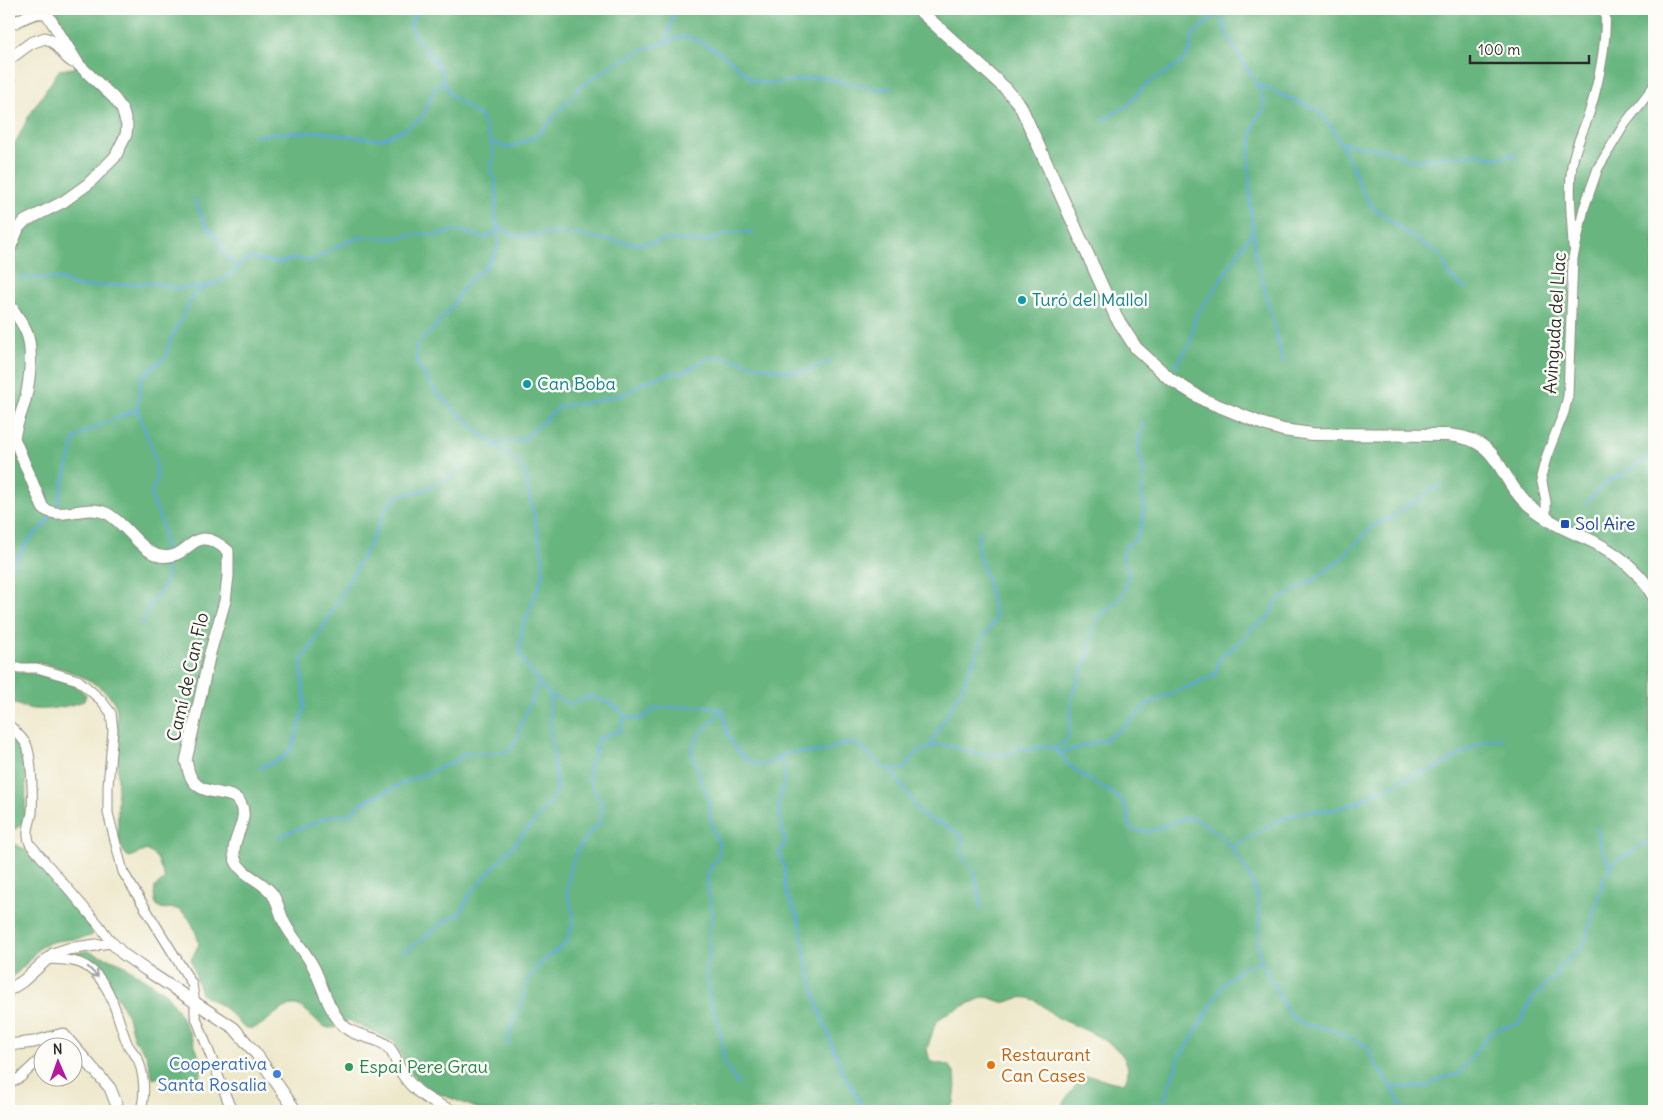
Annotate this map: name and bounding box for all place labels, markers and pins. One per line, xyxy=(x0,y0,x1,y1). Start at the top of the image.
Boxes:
place label: Turó del Mallol xyxy=(1032,288,1148,311)
marker: Turó del Mallol xyxy=(1016,294,1028,306)
place label: Can Boba xyxy=(537,372,616,395)
marker: Can Boba xyxy=(521,378,533,390)
place label: Sol Aire xyxy=(1575,512,1636,535)
marker: Sol Aire xyxy=(1559,518,1571,530)
place label: Restaurant Can Cases xyxy=(1001,1043,1090,1087)
place label: Cooperativa Santa Rosalia xyxy=(158,1052,267,1096)
place label: Espai Pere Grau xyxy=(359,1055,488,1078)
marker: Restaurant Can Cases xyxy=(985,1059,997,1071)
marker: Espai Pere Grau xyxy=(343,1061,355,1073)
marker: Cooperativa Santa Rosalia xyxy=(271,1068,283,1080)

